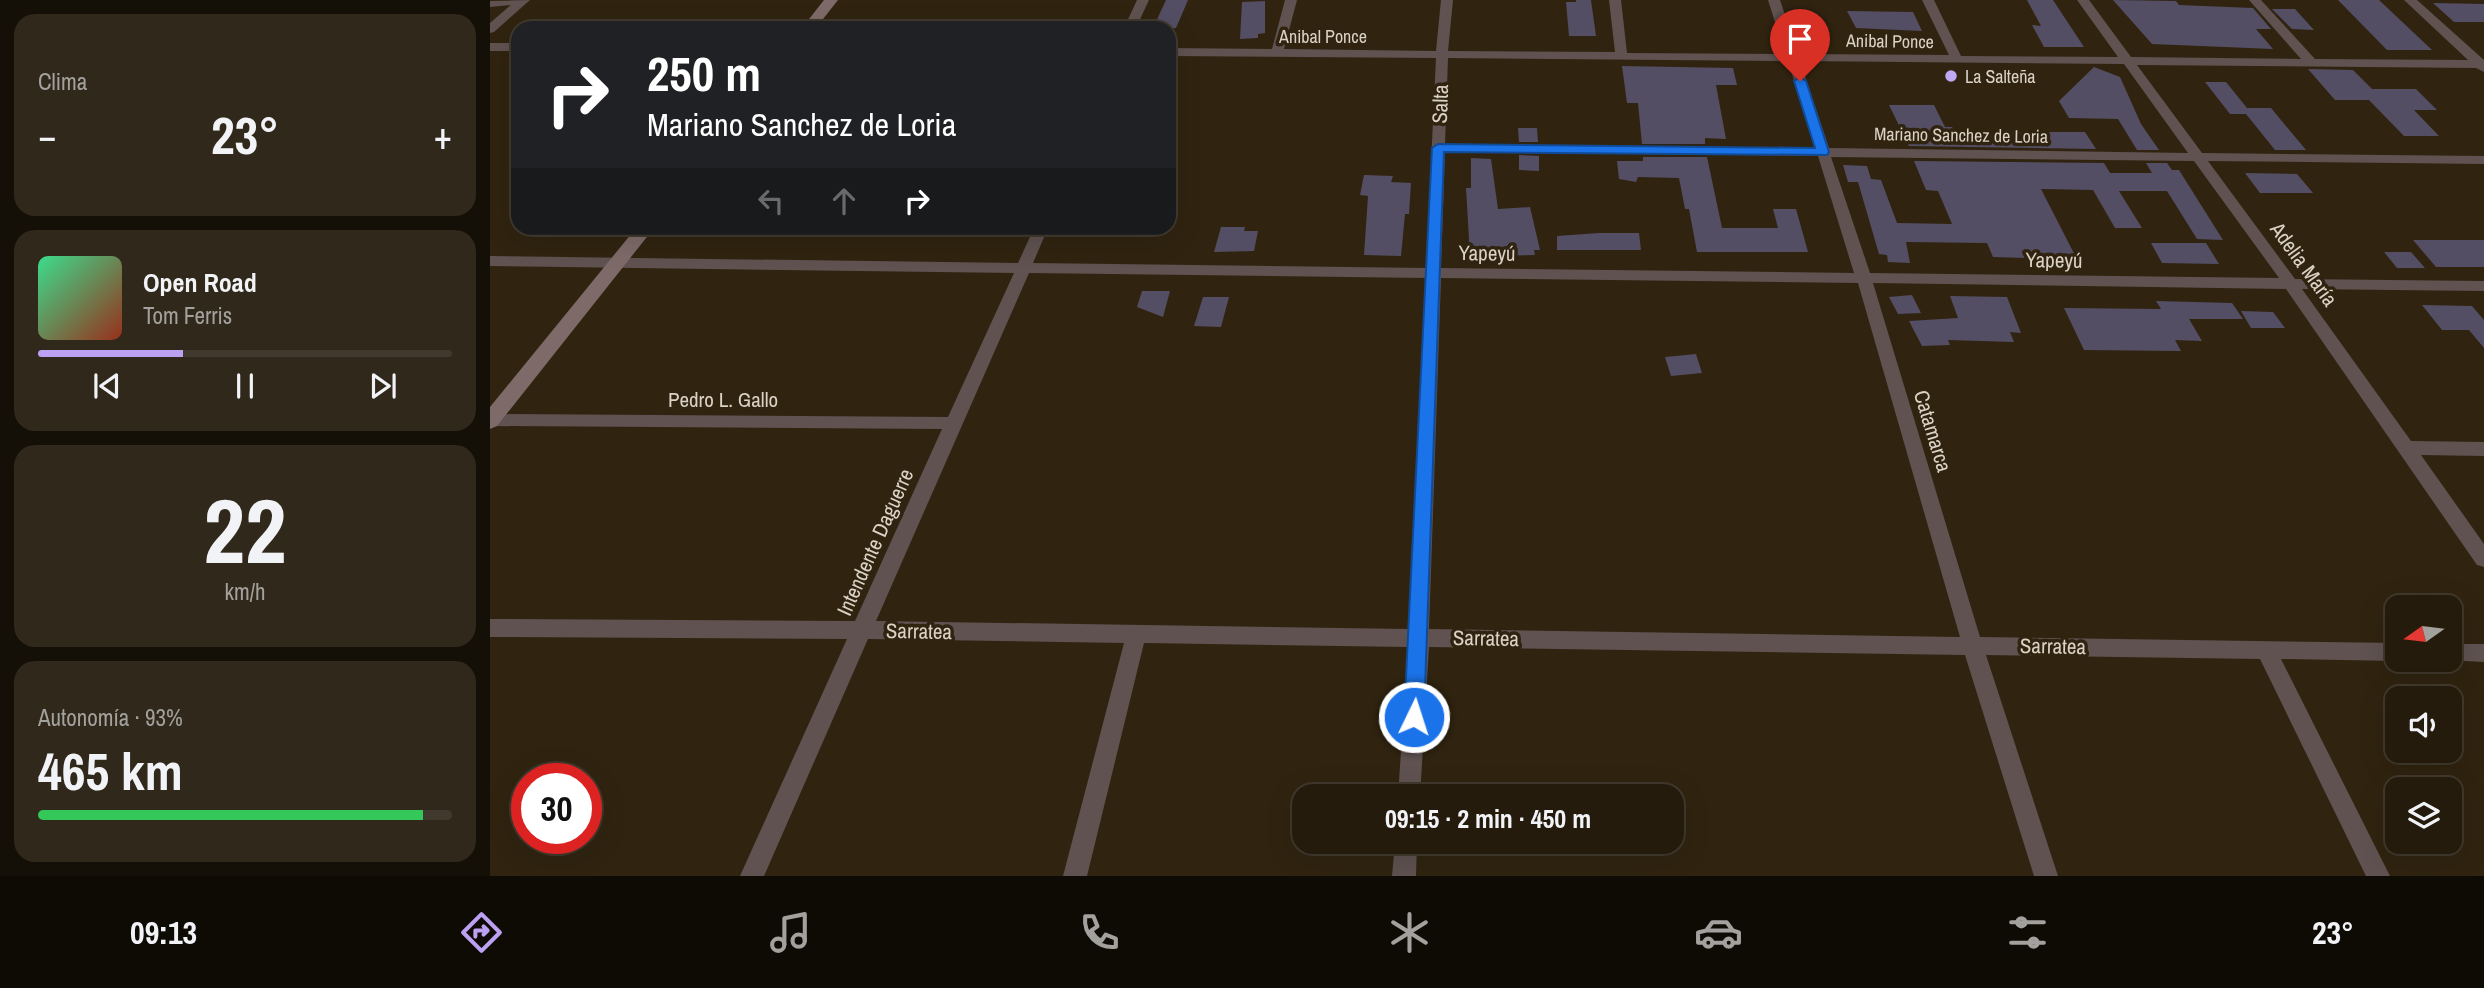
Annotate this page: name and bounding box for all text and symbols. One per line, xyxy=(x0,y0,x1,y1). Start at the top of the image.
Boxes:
pin xyxy=(1770,9,1830,81)
icon: arrive xyxy=(1781,20,1819,58)
street label: Anibal Ponce xyxy=(1278,24,1367,49)
street label: Anibal Ponce xyxy=(1845,28,1934,54)
text: 250 m xyxy=(647,40,761,106)
icon: right xyxy=(532,49,623,140)
place label: La Salteña xyxy=(1965,64,2036,89)
text: Clima xyxy=(38,66,87,97)
marker: La Salteña xyxy=(1943,68,1959,84)
street label: Salta xyxy=(1425,83,1455,124)
text: 23° xyxy=(211,100,279,170)
text: Mariano Sanchez de Loria xyxy=(647,103,956,146)
text: − xyxy=(38,110,56,161)
text: + xyxy=(434,110,452,161)
street label: Mariano Sanchez de Loria xyxy=(1874,121,2048,149)
icon: left xyxy=(752,182,790,220)
icon: ahead xyxy=(825,182,863,220)
icon: right xyxy=(898,182,936,220)
street label: Adelia María xyxy=(2263,215,2345,312)
street label: Yapeyú xyxy=(1458,238,1516,268)
street label: Yapeyú xyxy=(2025,245,2083,275)
text: Open Road xyxy=(143,265,257,300)
text: Tom Ferris xyxy=(143,300,232,331)
icon: previous xyxy=(88,367,126,405)
icon: pause xyxy=(226,367,264,405)
icon: next xyxy=(364,367,402,405)
street label: Pedro L. Gallo xyxy=(668,385,778,414)
street label: Catamarca xyxy=(1907,386,1959,476)
street label: Intendente Daguerre xyxy=(830,464,920,620)
text: 22 xyxy=(204,469,287,591)
text: km/h xyxy=(225,576,265,607)
north arrow xyxy=(2385,595,2462,672)
map controls xyxy=(2385,595,2462,854)
street label: Sarratea xyxy=(886,616,953,646)
street label: Sarratea xyxy=(1453,623,1520,653)
street label: Sarratea xyxy=(2020,631,2087,661)
position arrow xyxy=(1377,680,1451,754)
button: sound xyxy=(2385,686,2462,763)
text: Autonomía · 93% xyxy=(38,702,183,733)
text: 465 km xyxy=(38,736,183,806)
speed limit sign: 30 xyxy=(511,763,602,854)
button: layers xyxy=(2385,777,2462,854)
text: 09:15 · 2 min · 450 m xyxy=(1385,801,1591,836)
icon: directions xyxy=(457,908,506,957)
icon: music xyxy=(766,908,815,957)
icon: phone xyxy=(1075,908,1124,957)
icon: climate xyxy=(1385,908,1434,957)
icon: car xyxy=(1694,908,1743,957)
icon: filters xyxy=(2003,908,2052,957)
text: 09:13 xyxy=(130,911,197,954)
text: 23° xyxy=(2312,911,2354,954)

